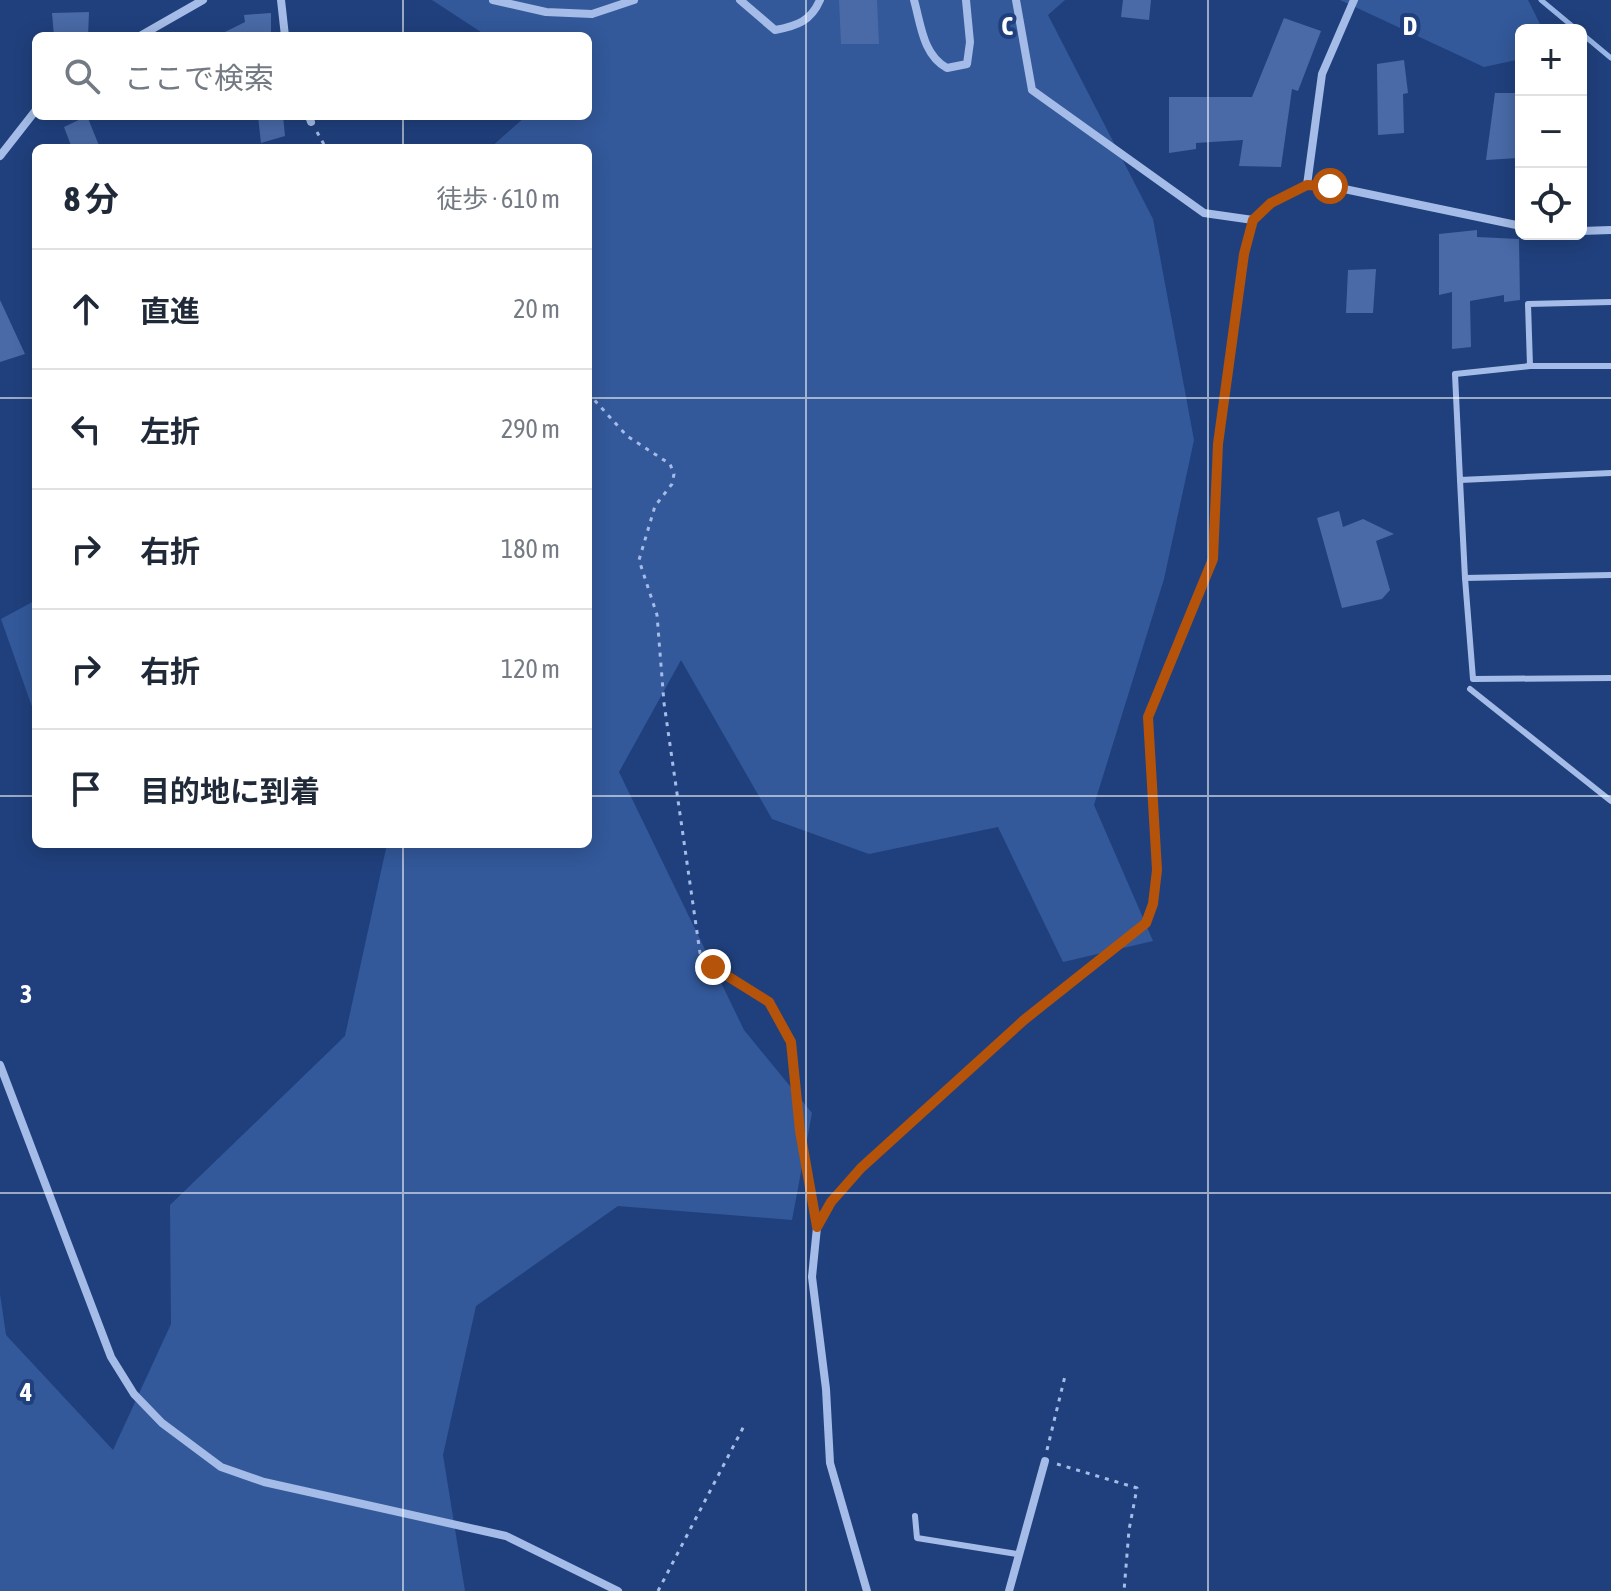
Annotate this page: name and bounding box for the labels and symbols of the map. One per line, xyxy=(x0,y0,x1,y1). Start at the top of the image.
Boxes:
text: C xyxy=(1001,11,1013,41)
text: D xyxy=(1403,11,1417,41)
route start xyxy=(1312,168,1348,204)
route end xyxy=(695,949,731,985)
text: 3 xyxy=(20,979,32,1009)
text: 4 xyxy=(19,1377,32,1407)

